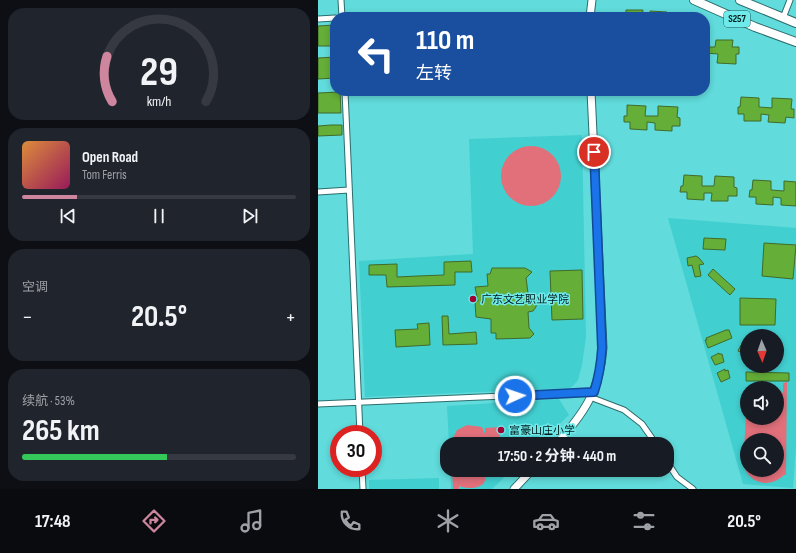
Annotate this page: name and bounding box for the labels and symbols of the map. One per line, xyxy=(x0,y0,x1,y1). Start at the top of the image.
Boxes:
road number: S257 xyxy=(724,11,750,27)
pin xyxy=(577,135,611,169)
place label: 广东文艺职业学院 xyxy=(481,293,569,306)
marker: 广东文艺职业学院 xyxy=(468,294,478,304)
north arrow xyxy=(740,329,784,373)
position arrow xyxy=(494,375,536,417)
place label: 富豪山庄小学 xyxy=(509,424,575,437)
speed limit sign: 30 xyxy=(330,425,382,477)
marker: 富豪山庄小学 xyxy=(496,425,506,435)

